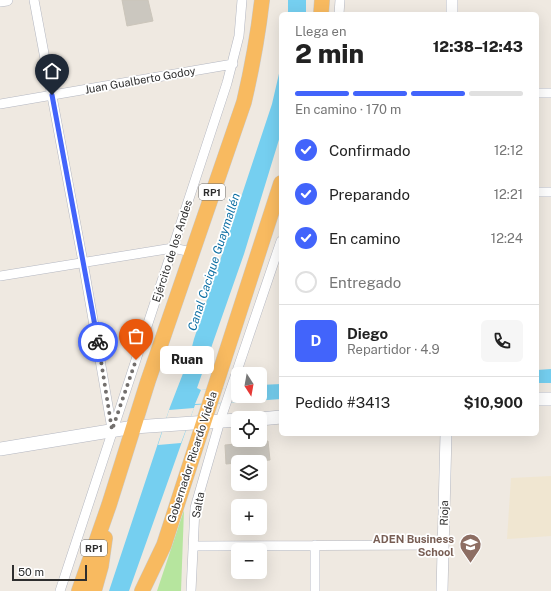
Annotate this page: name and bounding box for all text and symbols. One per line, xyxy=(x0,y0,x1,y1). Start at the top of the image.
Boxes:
text: Llega en xyxy=(295,24,346,39)
text: 2 min xyxy=(295,38,364,69)
text: 12:38–12:43 xyxy=(433,38,523,55)
pin xyxy=(35,54,69,95)
icon: home xyxy=(41,60,63,82)
street label: Juan Gualberto Godoy xyxy=(84,64,196,96)
text: En camino · 170 m xyxy=(295,102,401,117)
icon: check xyxy=(295,139,317,161)
text: Confirmado xyxy=(329,142,410,159)
text: 12:12 xyxy=(494,143,523,158)
icon: check xyxy=(295,183,317,205)
road number: RP1 xyxy=(199,184,225,200)
text: Preparando xyxy=(329,186,410,203)
text: 12:21 xyxy=(494,187,523,202)
water label: Canal Cacique Guaymallén xyxy=(185,191,243,333)
street label: Ejército de los Andes xyxy=(150,198,194,304)
icon: check xyxy=(295,227,317,249)
text: En camino xyxy=(329,230,401,247)
text: 12:24 xyxy=(491,231,523,246)
text: Entregado xyxy=(329,274,401,291)
pin xyxy=(119,319,153,360)
button: phone xyxy=(481,320,523,362)
courier xyxy=(78,322,118,362)
icon: bag xyxy=(125,325,147,347)
text: Diego xyxy=(347,325,388,342)
icon: bike xyxy=(87,331,109,353)
text: D xyxy=(311,332,321,349)
text: Repartidor · 4.9 xyxy=(347,342,440,357)
callout: Ruan xyxy=(160,346,214,374)
text: Ruan xyxy=(171,352,203,367)
north arrow xyxy=(231,367,267,403)
map controls xyxy=(231,367,267,579)
street label: Gobernador Ricardo Videla xyxy=(165,390,219,524)
text: Pedido #3413 xyxy=(295,394,390,411)
text: $10,900 xyxy=(463,394,523,411)
button: locate xyxy=(231,411,267,447)
button: layers xyxy=(231,455,267,491)
street label: Salta xyxy=(190,491,206,519)
button: + xyxy=(231,499,267,535)
street label: Rioja xyxy=(438,500,450,526)
school or university icon: ADEN Business School xyxy=(457,532,483,565)
place label: ADEN Business School xyxy=(373,533,454,558)
road number: RP1 xyxy=(81,540,107,556)
button: − xyxy=(231,543,267,579)
scale bar xyxy=(12,563,87,582)
text: 50 m xyxy=(18,566,44,578)

